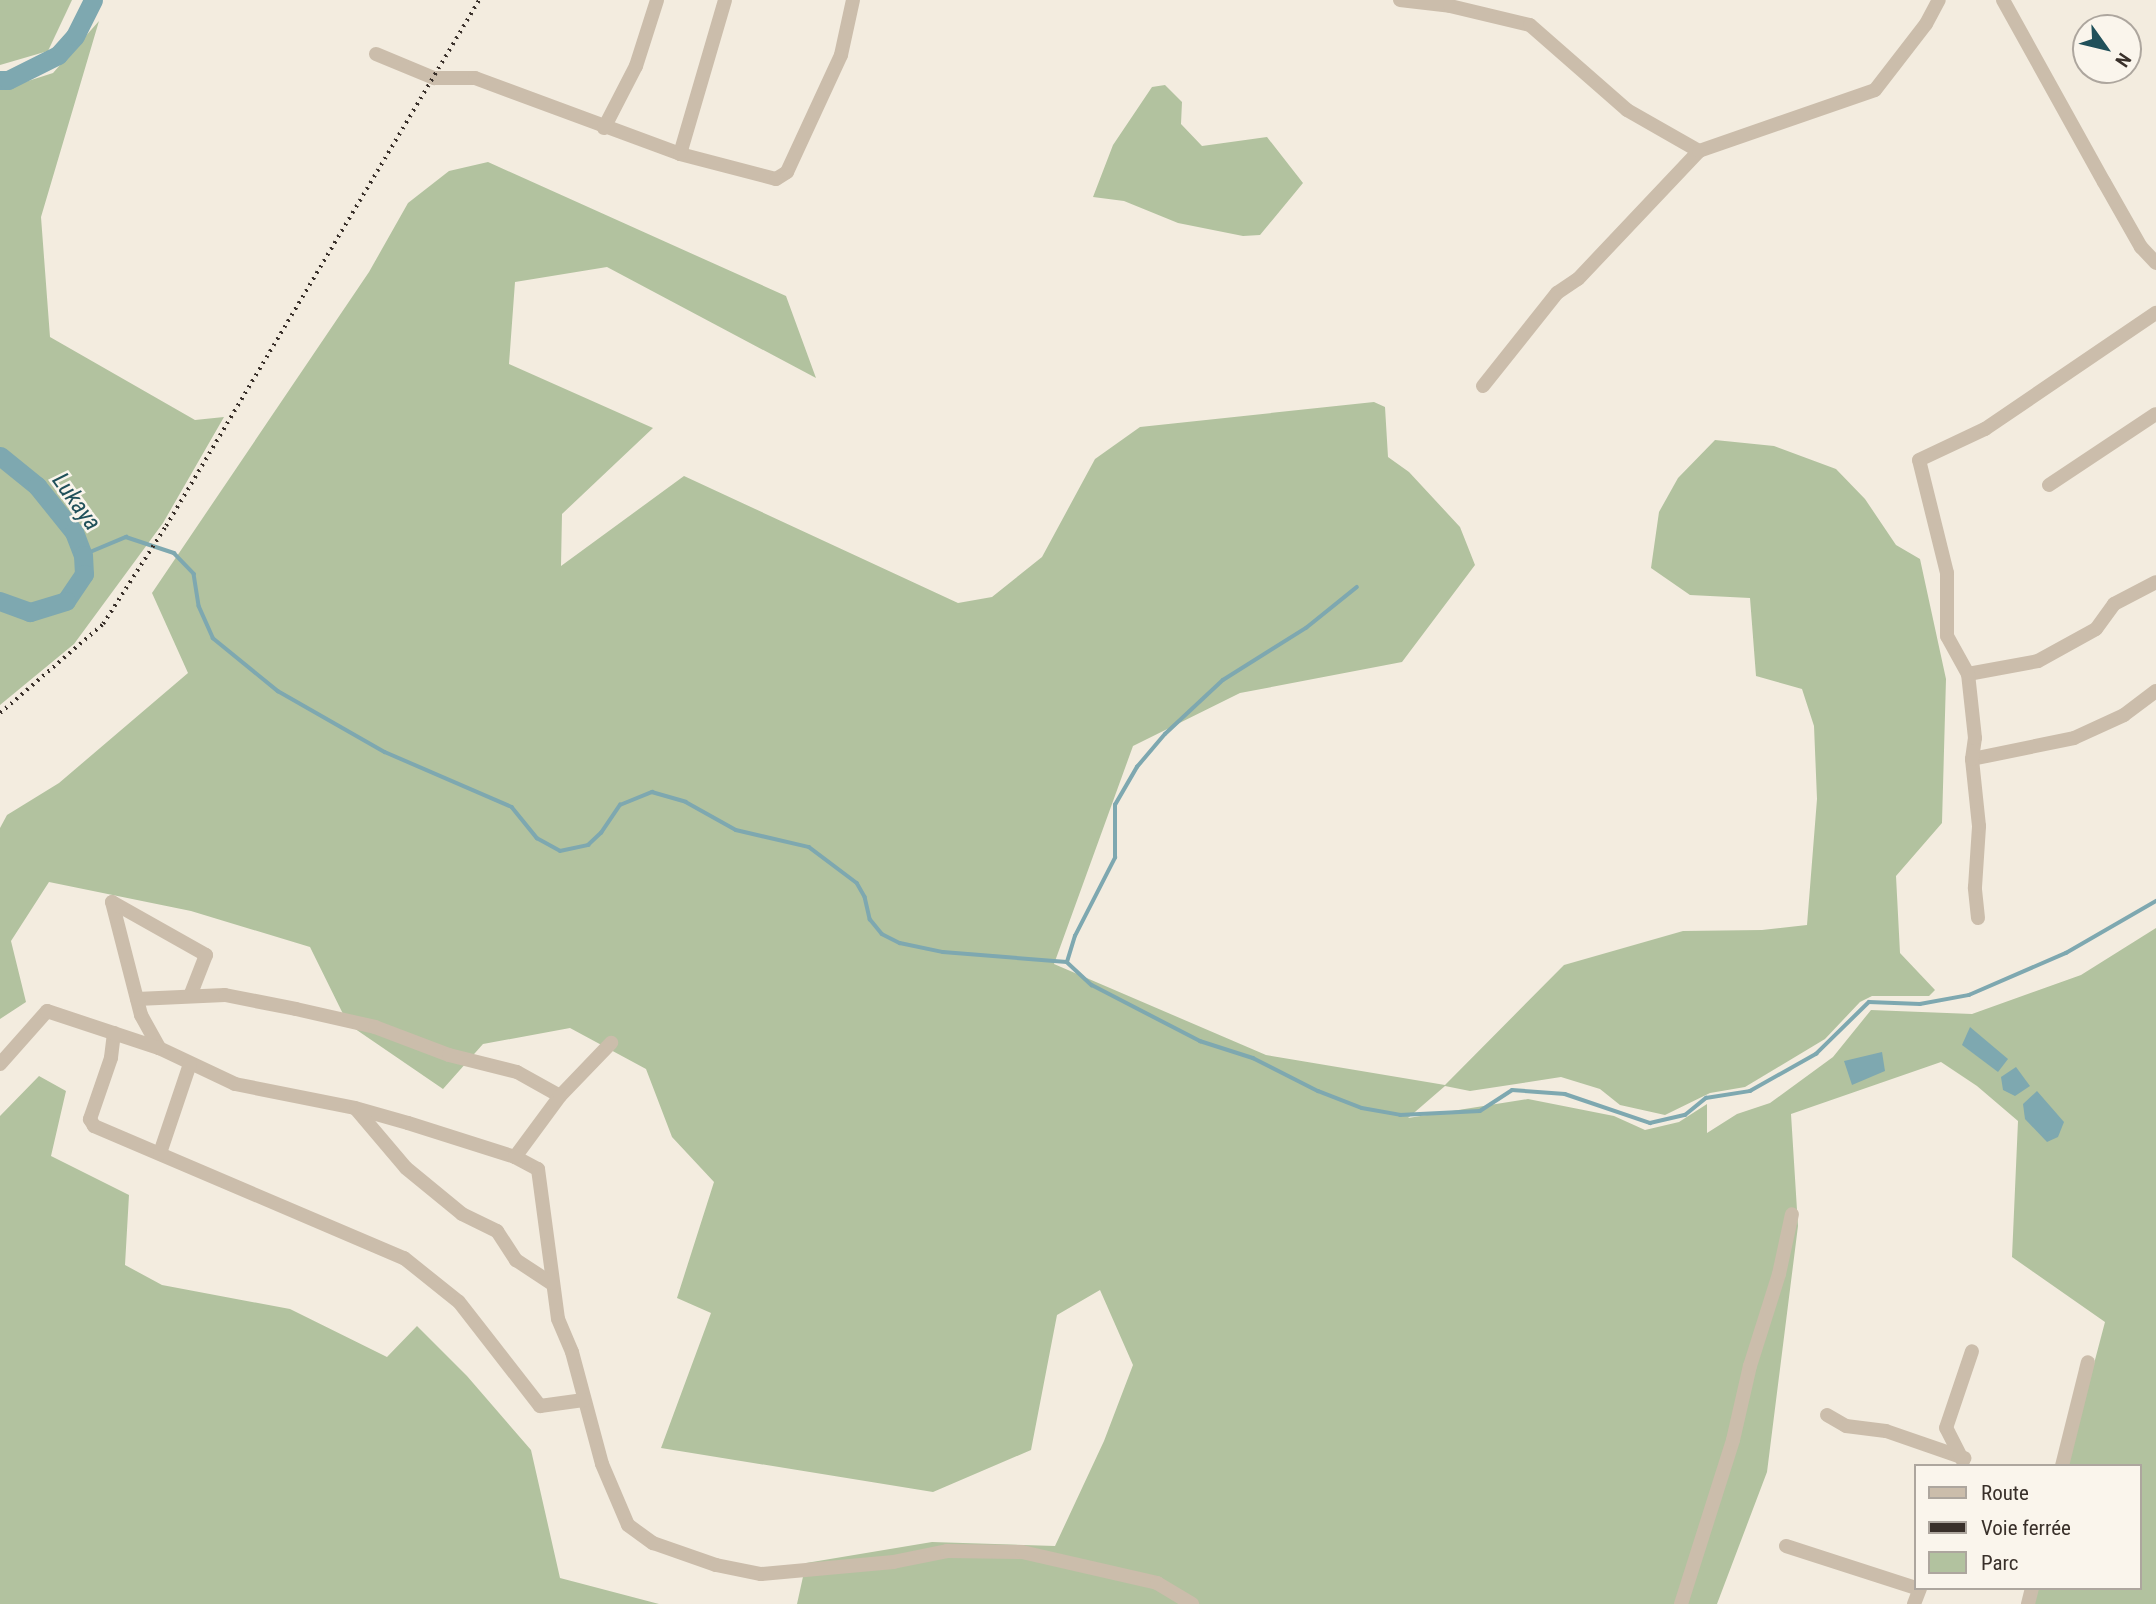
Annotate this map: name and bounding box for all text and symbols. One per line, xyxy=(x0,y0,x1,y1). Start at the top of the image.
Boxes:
north arrow xyxy=(2072,14,2142,84)
text: N xyxy=(2110,49,2136,71)
water label: Lukaya xyxy=(46,468,106,536)
legend xyxy=(1914,1464,2142,1590)
text: Route xyxy=(1981,1481,2029,1505)
text: Voie ferrée xyxy=(1981,1516,2071,1540)
text: Parc xyxy=(1981,1551,2019,1575)

